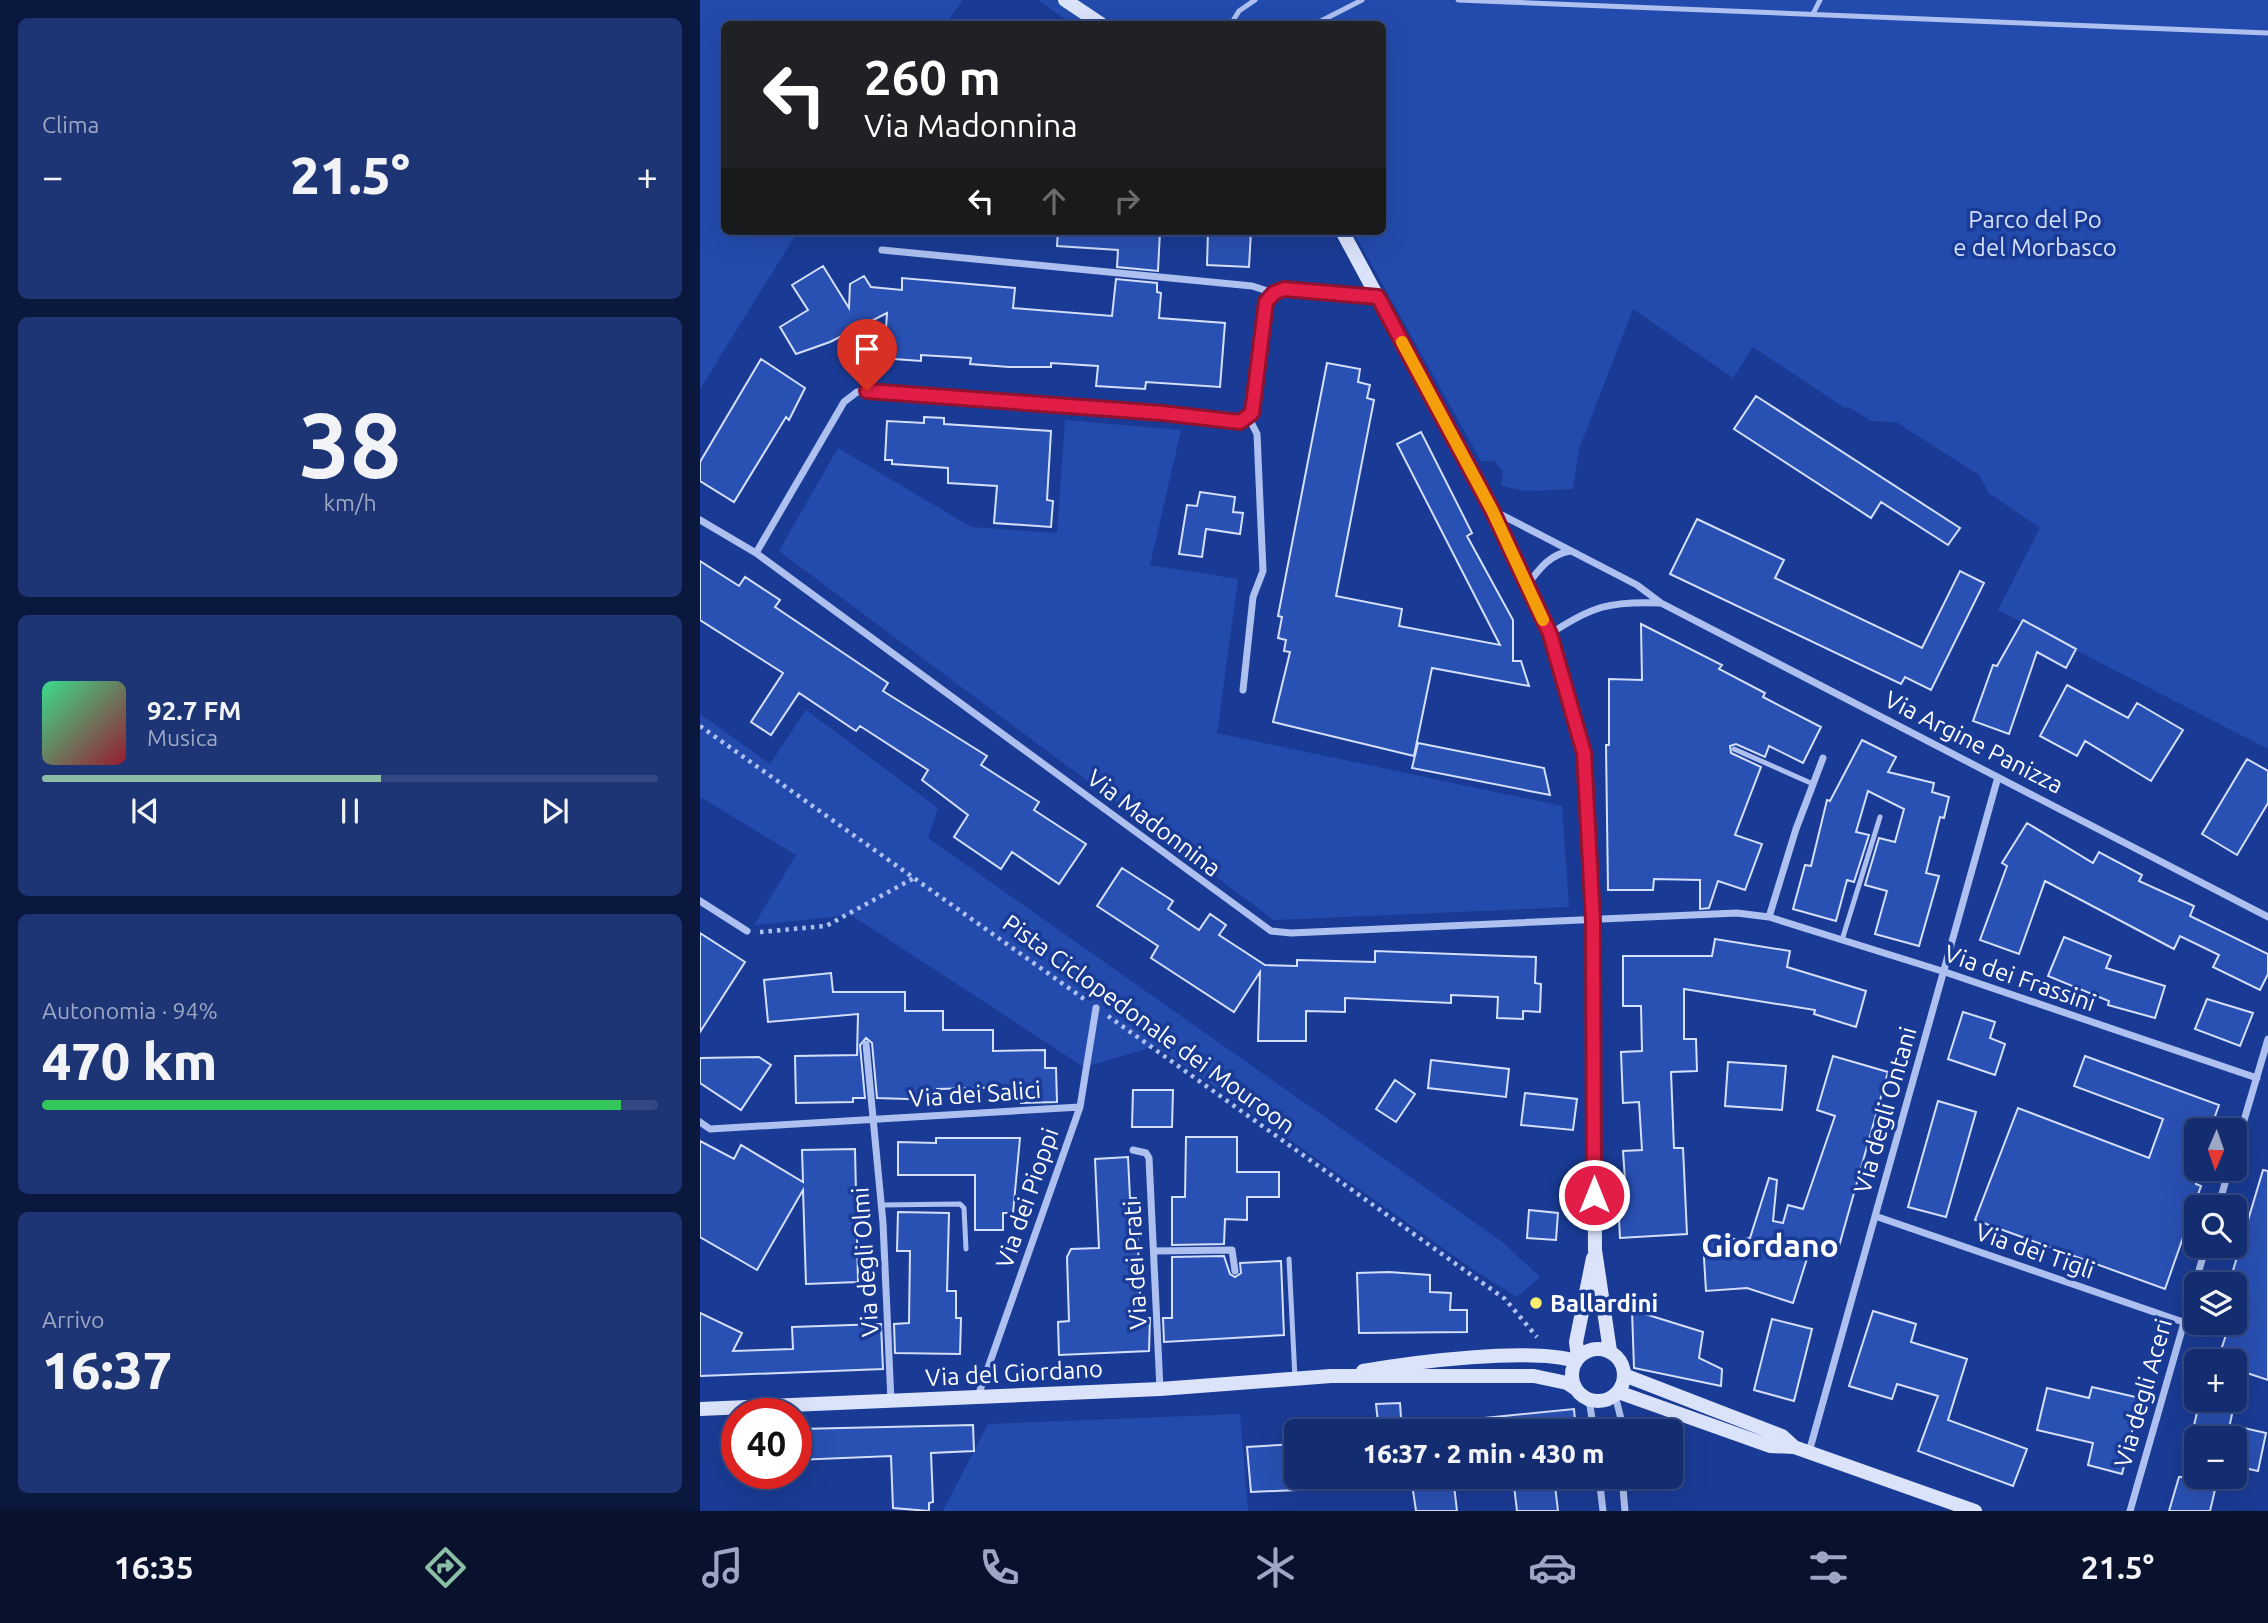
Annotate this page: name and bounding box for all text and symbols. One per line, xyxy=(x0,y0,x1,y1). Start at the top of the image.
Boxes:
icon: left xyxy=(749,49,840,140)
text: 260 m xyxy=(864,49,1001,104)
text: Via Madonnina xyxy=(864,107,1078,143)
text: Clima xyxy=(42,112,99,137)
text: 21.5° xyxy=(290,146,410,204)
text: − xyxy=(42,155,63,197)
text: + xyxy=(637,155,658,197)
icon: left xyxy=(962,182,1000,220)
icon: ahead xyxy=(1035,182,1073,220)
icon: right xyxy=(1108,182,1146,220)
park label: Parco del Po e del Morbasco xyxy=(1953,206,2117,261)
pin xyxy=(837,319,897,391)
icon: arrive xyxy=(848,330,886,368)
text: 38 xyxy=(299,393,401,495)
text: km/h xyxy=(323,490,377,515)
street label: Via Argine Panizza xyxy=(1880,685,2068,799)
text: 92.7 FM xyxy=(147,696,241,725)
text: Musica xyxy=(147,725,218,750)
street label: Via Madonnina xyxy=(1082,764,1226,882)
icon: previous xyxy=(126,792,164,830)
icon: pause xyxy=(331,792,369,830)
icon: next xyxy=(536,792,574,830)
street label: Pista Ciclopedonale dei Mouroon xyxy=(998,909,1300,1139)
street label: Via dei Frassini xyxy=(1941,939,2099,1017)
text: Autonomia · 94% xyxy=(42,998,218,1023)
street label: Via degli Ontani xyxy=(1848,1024,1922,1196)
text: 470 km xyxy=(42,1032,217,1090)
street label: Via dei Salici xyxy=(908,1076,1042,1112)
north arrow xyxy=(2184,1118,2247,1181)
map controls xyxy=(2184,1118,2247,1489)
street label: Via dei Pioppi xyxy=(990,1124,1064,1272)
position arrow xyxy=(1557,1158,1631,1232)
street label: Via degli Olmi xyxy=(846,1186,884,1338)
button: search xyxy=(2184,1195,2247,1258)
street label: Via dei Prati xyxy=(1118,1200,1152,1330)
street label: Via dei Tigli xyxy=(1972,1218,2098,1284)
district label: Giordano xyxy=(1701,1227,1839,1263)
button: layers xyxy=(2184,1272,2247,1335)
place label: Ballardini xyxy=(1550,1290,1658,1317)
marker: Ballardini xyxy=(1528,1295,1544,1311)
text: Arrivo xyxy=(42,1307,105,1332)
street label: Via degli Aceri xyxy=(2109,1316,2177,1470)
text: 16:37 xyxy=(42,1341,172,1399)
button: + xyxy=(2184,1349,2247,1412)
street label: Via del Giordano xyxy=(925,1355,1103,1391)
speed limit sign: 40 xyxy=(721,1398,812,1489)
button: − xyxy=(2184,1426,2247,1489)
text: 16:37 · 2 min · 430 m xyxy=(1363,1439,1604,1468)
icon: directions xyxy=(421,1543,470,1592)
icon: music xyxy=(698,1543,747,1592)
icon: phone xyxy=(975,1543,1024,1592)
icon: climate xyxy=(1251,1543,1300,1592)
icon: car xyxy=(1528,1543,1577,1592)
icon: filters xyxy=(1804,1543,1853,1592)
text: 16:35 xyxy=(114,1549,194,1585)
text: 21.5° xyxy=(2081,1549,2154,1585)

